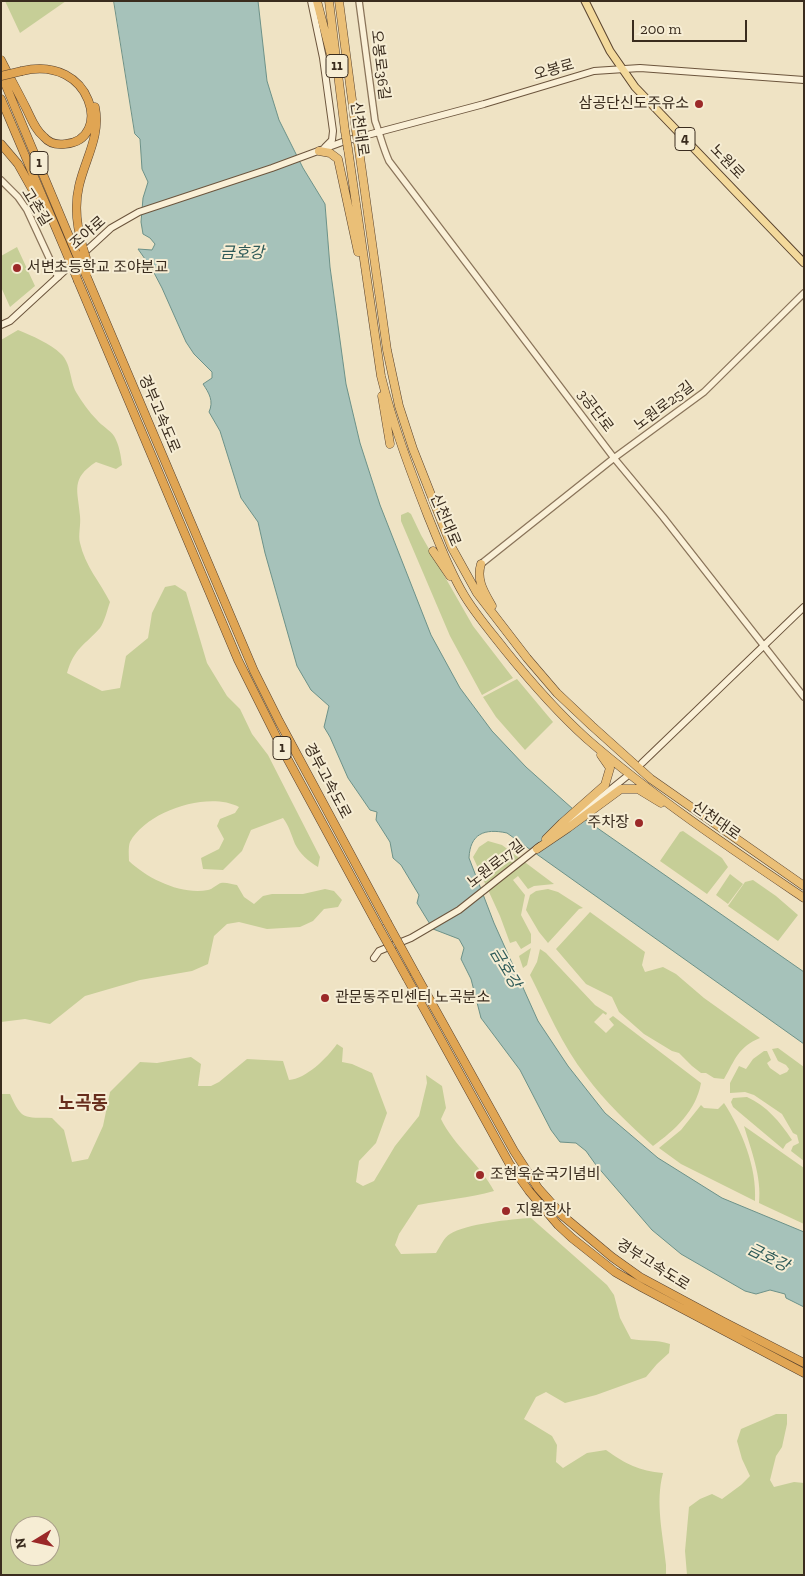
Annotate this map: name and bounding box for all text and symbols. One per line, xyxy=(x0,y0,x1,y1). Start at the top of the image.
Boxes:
scale bar xyxy=(635,10,750,42)
text: 200 m xyxy=(640,20,681,38)
street label: 오봉로36길 xyxy=(367,29,393,101)
road number: 11 xyxy=(326,54,348,78)
street label: 오봉로 xyxy=(532,56,576,84)
place label: 삼공단신도주유소 xyxy=(579,95,689,113)
marker: 삼공단신도주유소 xyxy=(693,98,705,110)
street label: 신천대로 xyxy=(346,100,372,158)
road number: 4 xyxy=(675,128,695,150)
street label: 노원로 xyxy=(706,141,748,183)
road number: 1 xyxy=(30,152,48,174)
street label: 고촌길 xyxy=(17,185,55,229)
street label: 조야로 xyxy=(66,213,110,253)
water label: 금호강 xyxy=(220,243,264,263)
place label: 서변초등학교 조야분교 xyxy=(27,259,168,277)
marker: 서변초등학교 조야분교 xyxy=(11,262,23,274)
street label: 경부고속도로 xyxy=(135,372,183,456)
street label: 노원로25길 xyxy=(630,378,698,434)
street label: 3공단로 xyxy=(573,386,617,436)
street label: 신천대로 xyxy=(426,491,464,549)
road number: 1 xyxy=(273,736,291,760)
street label: 경부고속도로 xyxy=(300,740,354,822)
street label: 신천대로 xyxy=(688,798,744,844)
place label: 주차장 xyxy=(588,814,629,832)
marker: 주차장 xyxy=(633,817,645,829)
street label: 노원로17길 xyxy=(464,836,528,892)
water label: 금호강 xyxy=(485,944,525,992)
place label: 관문동주민센터 노곡분소 xyxy=(335,989,490,1007)
marker: 관문동주민센터 노곡분소 xyxy=(319,992,331,1004)
district label: 노곡동 xyxy=(58,1093,108,1115)
place label: 조현욱순국기념비 xyxy=(490,1166,600,1184)
marker: 조현욱순국기념비 xyxy=(474,1169,486,1181)
place label: 지원정사 xyxy=(516,1202,571,1220)
marker: 지원정사 xyxy=(500,1205,512,1217)
street label: 경부고속도로 xyxy=(613,1235,693,1295)
water label: 금호강 xyxy=(744,1240,792,1276)
north arrow xyxy=(10,1516,60,1566)
text: N xyxy=(11,1537,30,1550)

